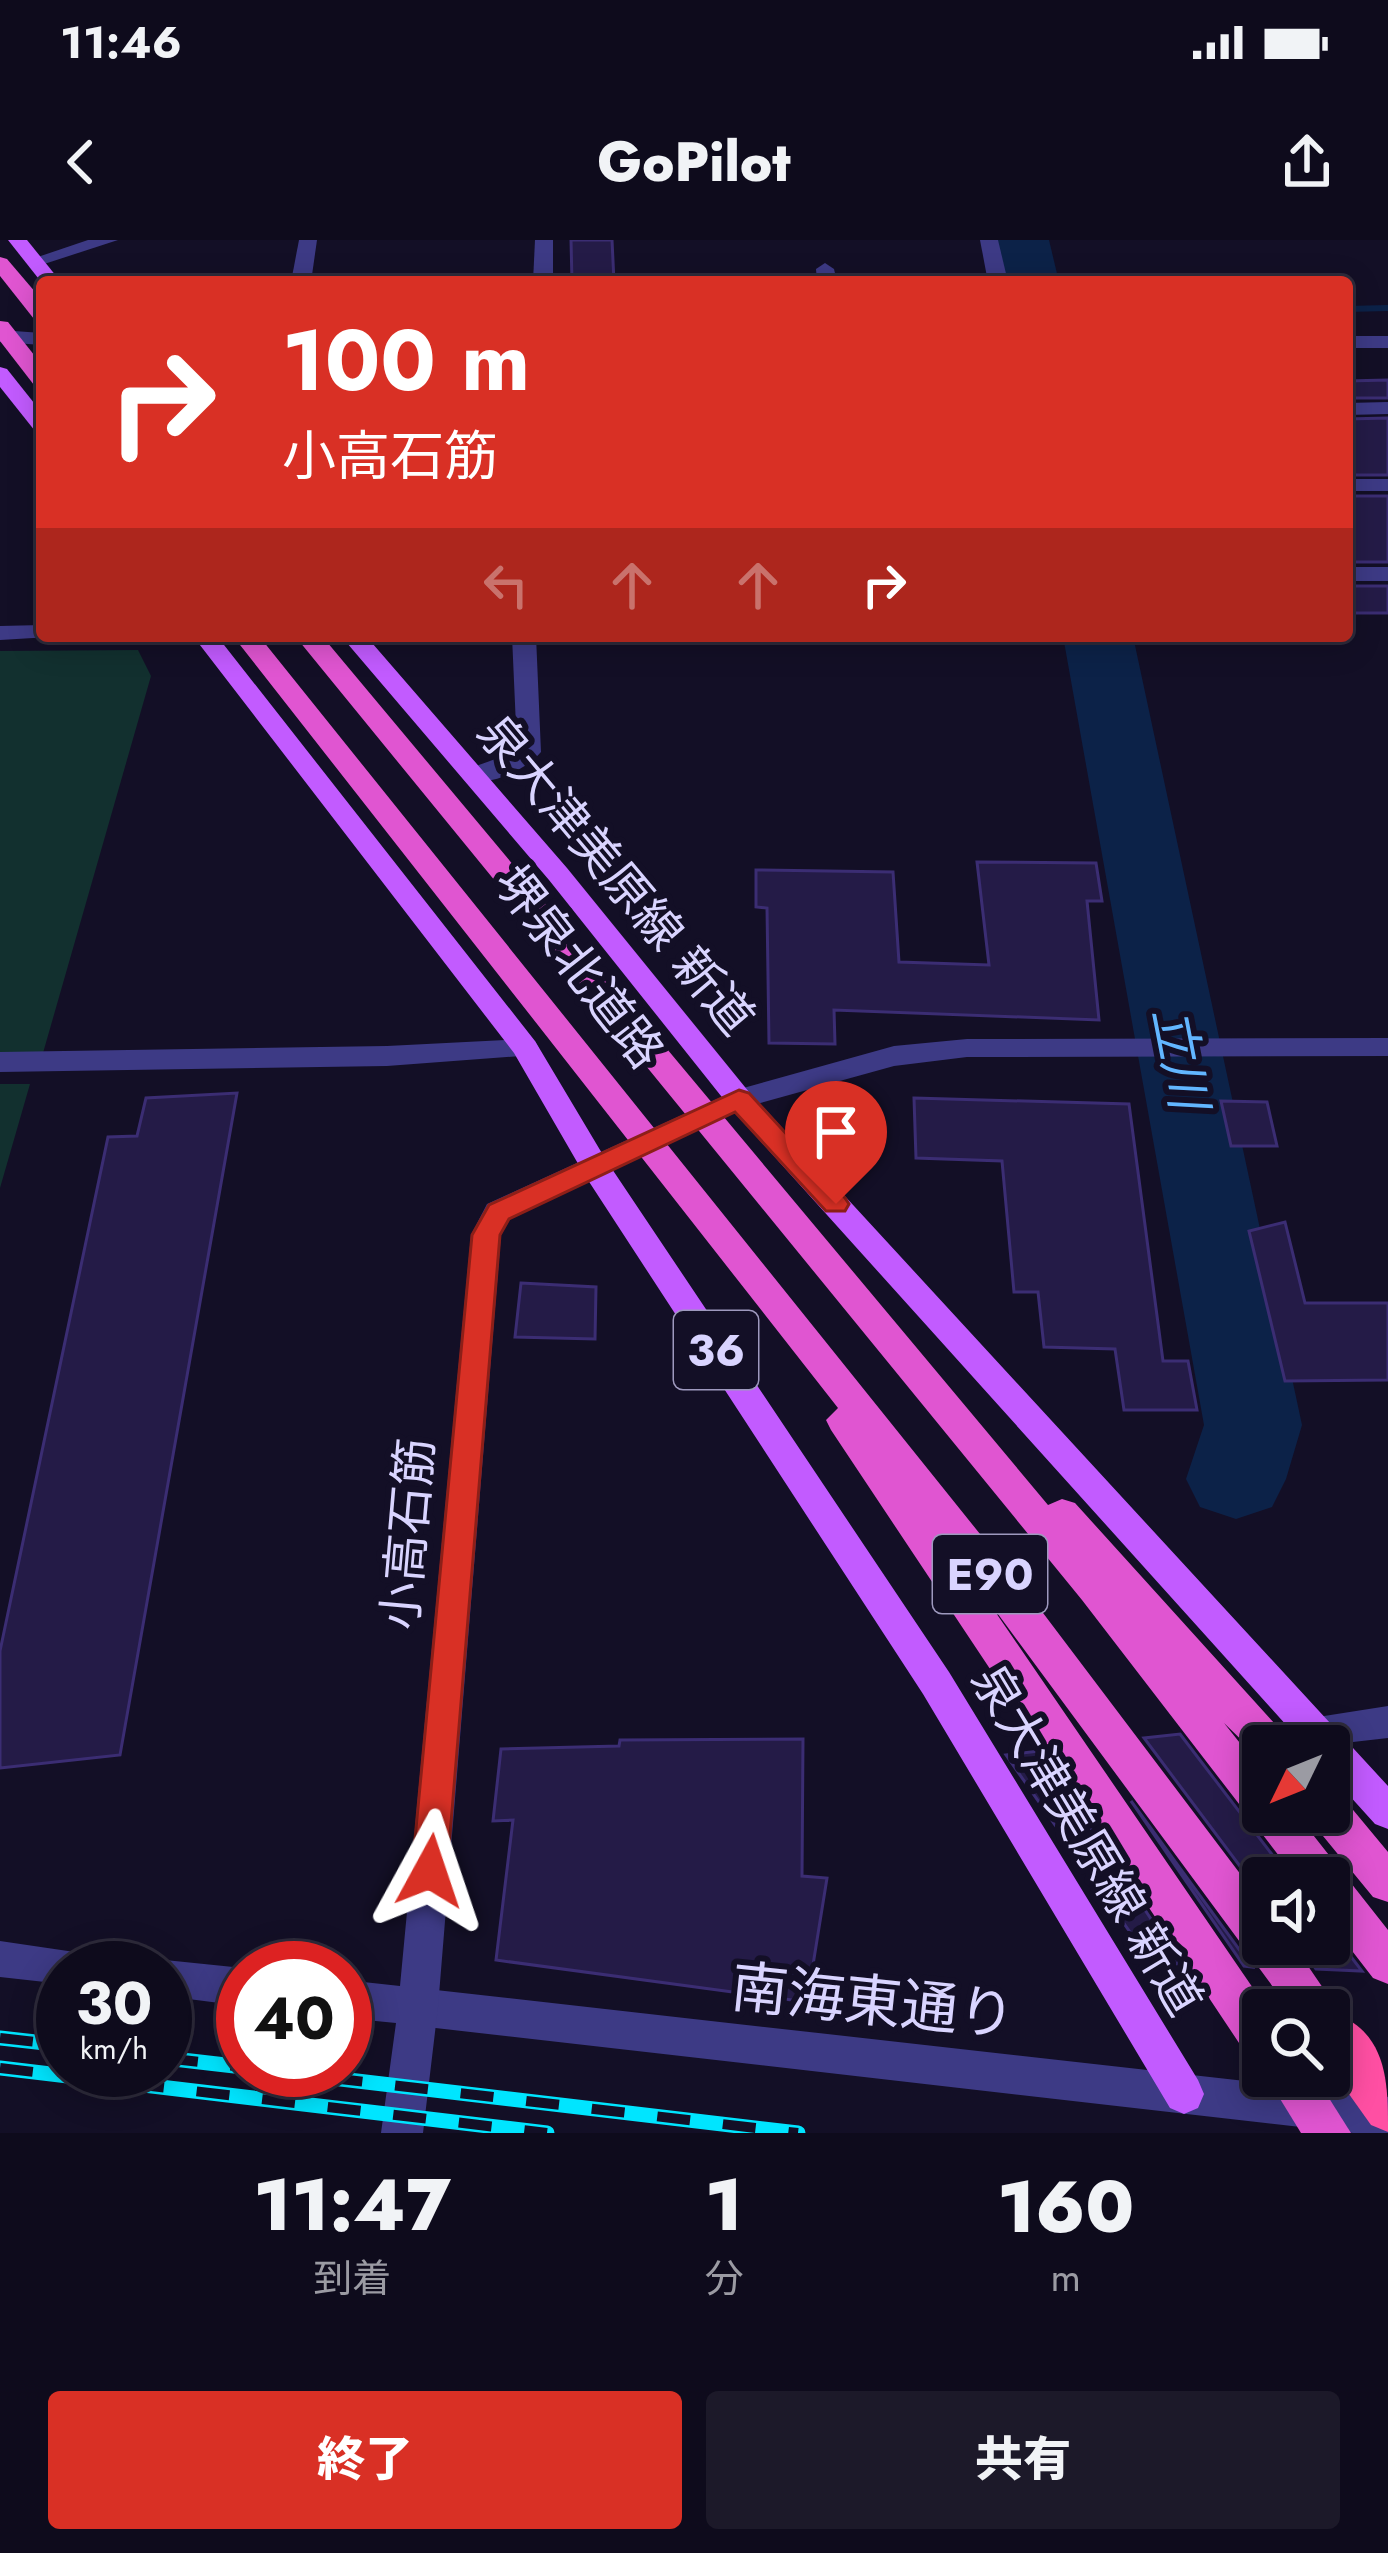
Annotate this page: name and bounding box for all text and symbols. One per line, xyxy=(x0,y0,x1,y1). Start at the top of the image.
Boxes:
text: 11:46 xyxy=(60,10,182,75)
text: GoPilot xyxy=(597,123,791,201)
icon: back xyxy=(48,129,114,195)
icon: share xyxy=(1274,129,1340,195)
text: 100 m xyxy=(282,300,530,422)
icon: right xyxy=(84,324,240,480)
text: 小高石筋 xyxy=(282,417,498,495)
icon: left xyxy=(473,552,539,618)
icon: ahead xyxy=(599,552,665,618)
icon: ahead xyxy=(725,552,791,618)
icon: right xyxy=(851,552,917,618)
street label: 泉大津美原線 新道 xyxy=(462,700,770,1050)
street label: 堺泉北道路 xyxy=(478,851,680,1083)
water label: 立川 xyxy=(1135,1001,1228,1120)
pin xyxy=(785,1081,887,1204)
icon: arrive xyxy=(803,1099,869,1165)
road number: 36 xyxy=(674,1311,758,1389)
street label: 小高石筋 xyxy=(365,1435,451,1633)
road number: E90 xyxy=(933,1535,1047,1613)
street label: 泉大津美原線 新道 xyxy=(955,1651,1219,2029)
north arrow xyxy=(1242,1725,1350,1833)
map controls xyxy=(1242,1725,1350,2097)
position arrow xyxy=(367,1808,493,1934)
button: sound xyxy=(1242,1857,1350,1965)
speed limit sign: 40 xyxy=(216,1941,372,2097)
street label: 南海東通り xyxy=(727,1945,1019,2057)
text: 30 xyxy=(76,1960,152,2047)
button: search xyxy=(1242,1989,1350,2097)
text: km/h xyxy=(80,2027,148,2070)
text: 11:47 xyxy=(254,2153,451,2257)
text: 1 xyxy=(705,2153,743,2257)
text: 160 xyxy=(997,2155,1134,2259)
text: m xyxy=(1051,2249,1081,2306)
text: 到着 xyxy=(313,2250,391,2307)
text: 分 xyxy=(705,2250,744,2307)
button: 終了 xyxy=(48,2391,682,2529)
button: 共有 xyxy=(706,2391,1340,2529)

